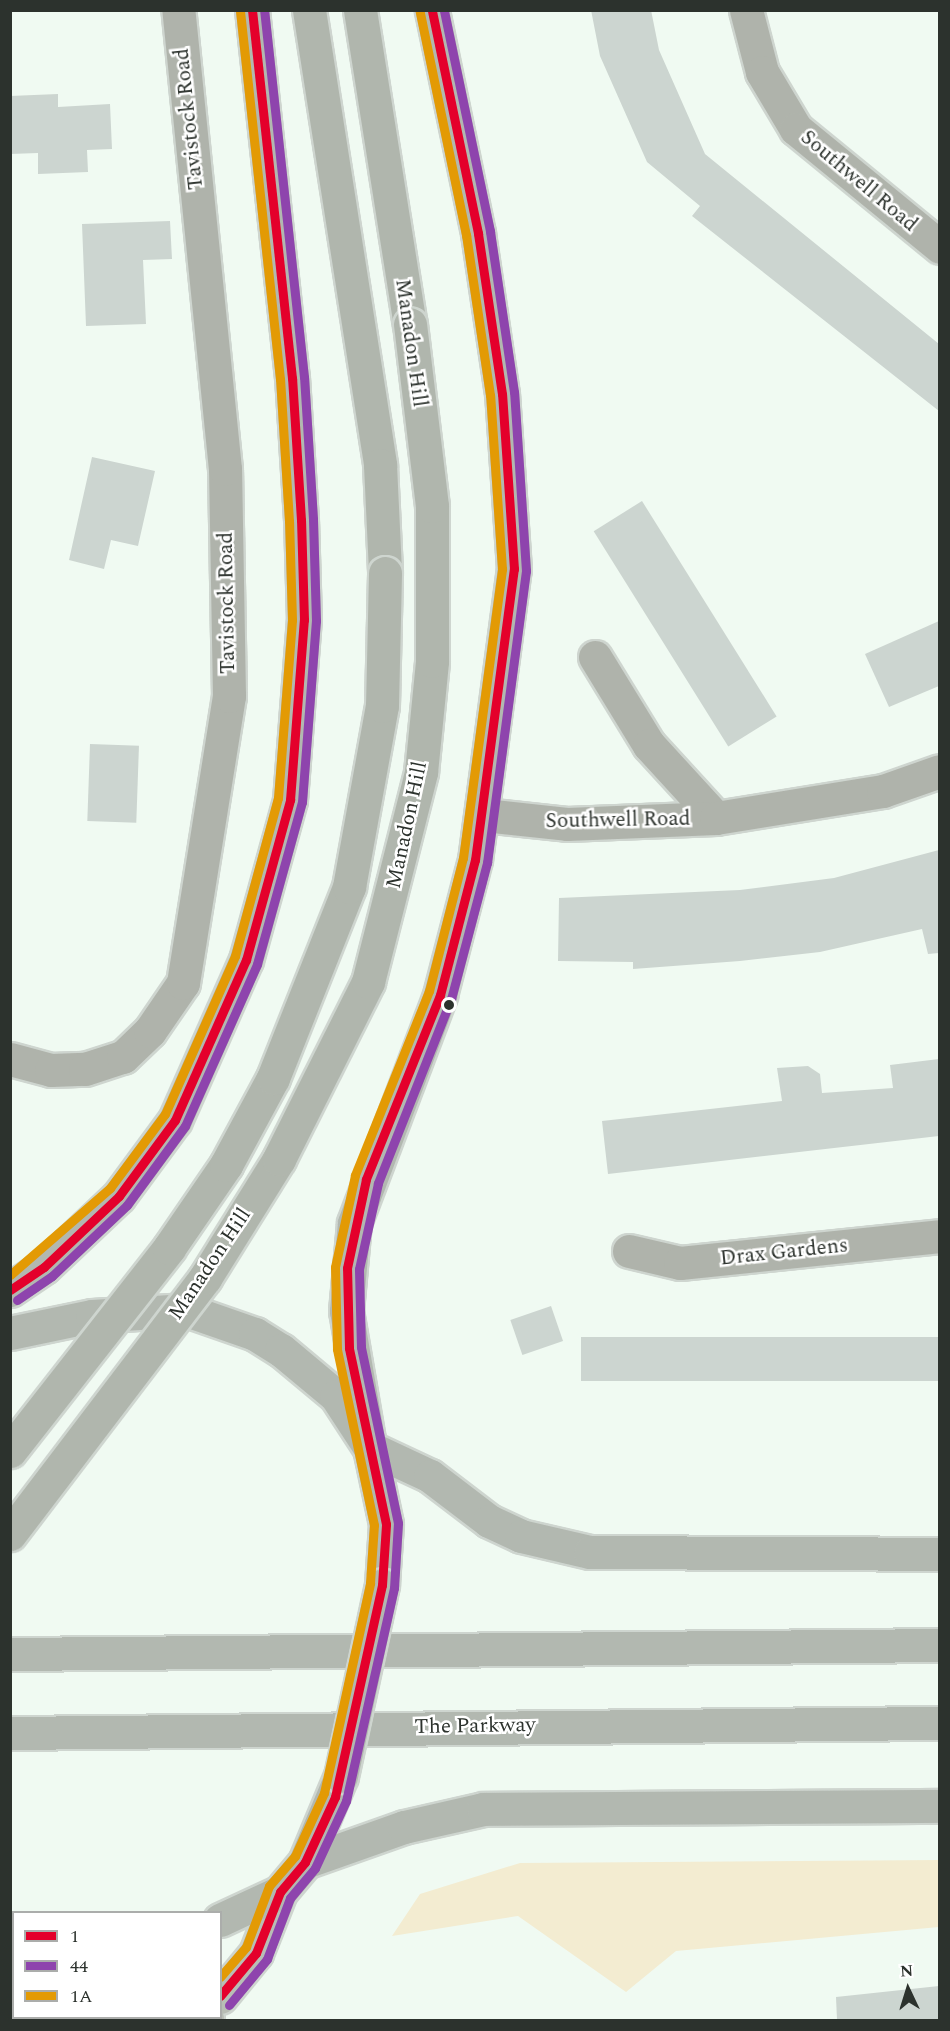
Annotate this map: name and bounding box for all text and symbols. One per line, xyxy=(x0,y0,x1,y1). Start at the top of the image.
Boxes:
street label: Tavistock Road xyxy=(169,47,209,191)
street label: Southwell Road xyxy=(795,125,923,237)
street label: Manadon Hill xyxy=(390,277,432,409)
street label: Tavistock Road xyxy=(213,532,241,674)
street label: Manadon Hill xyxy=(381,759,433,891)
street label: Southwell Road xyxy=(545,806,691,834)
unlabelled marker xyxy=(443,999,455,1011)
street label: Manadon Hill xyxy=(163,1203,257,1325)
street label: Drax Gardens xyxy=(719,1233,849,1271)
street label: The Parkway xyxy=(414,1712,536,1740)
legend xyxy=(12,1911,222,2019)
text: 1 xyxy=(70,1923,79,1950)
text: 44 xyxy=(70,1953,88,1980)
north arrow xyxy=(878,1959,938,2019)
text: N xyxy=(899,1959,914,1983)
text: 1A xyxy=(70,1983,93,2010)

